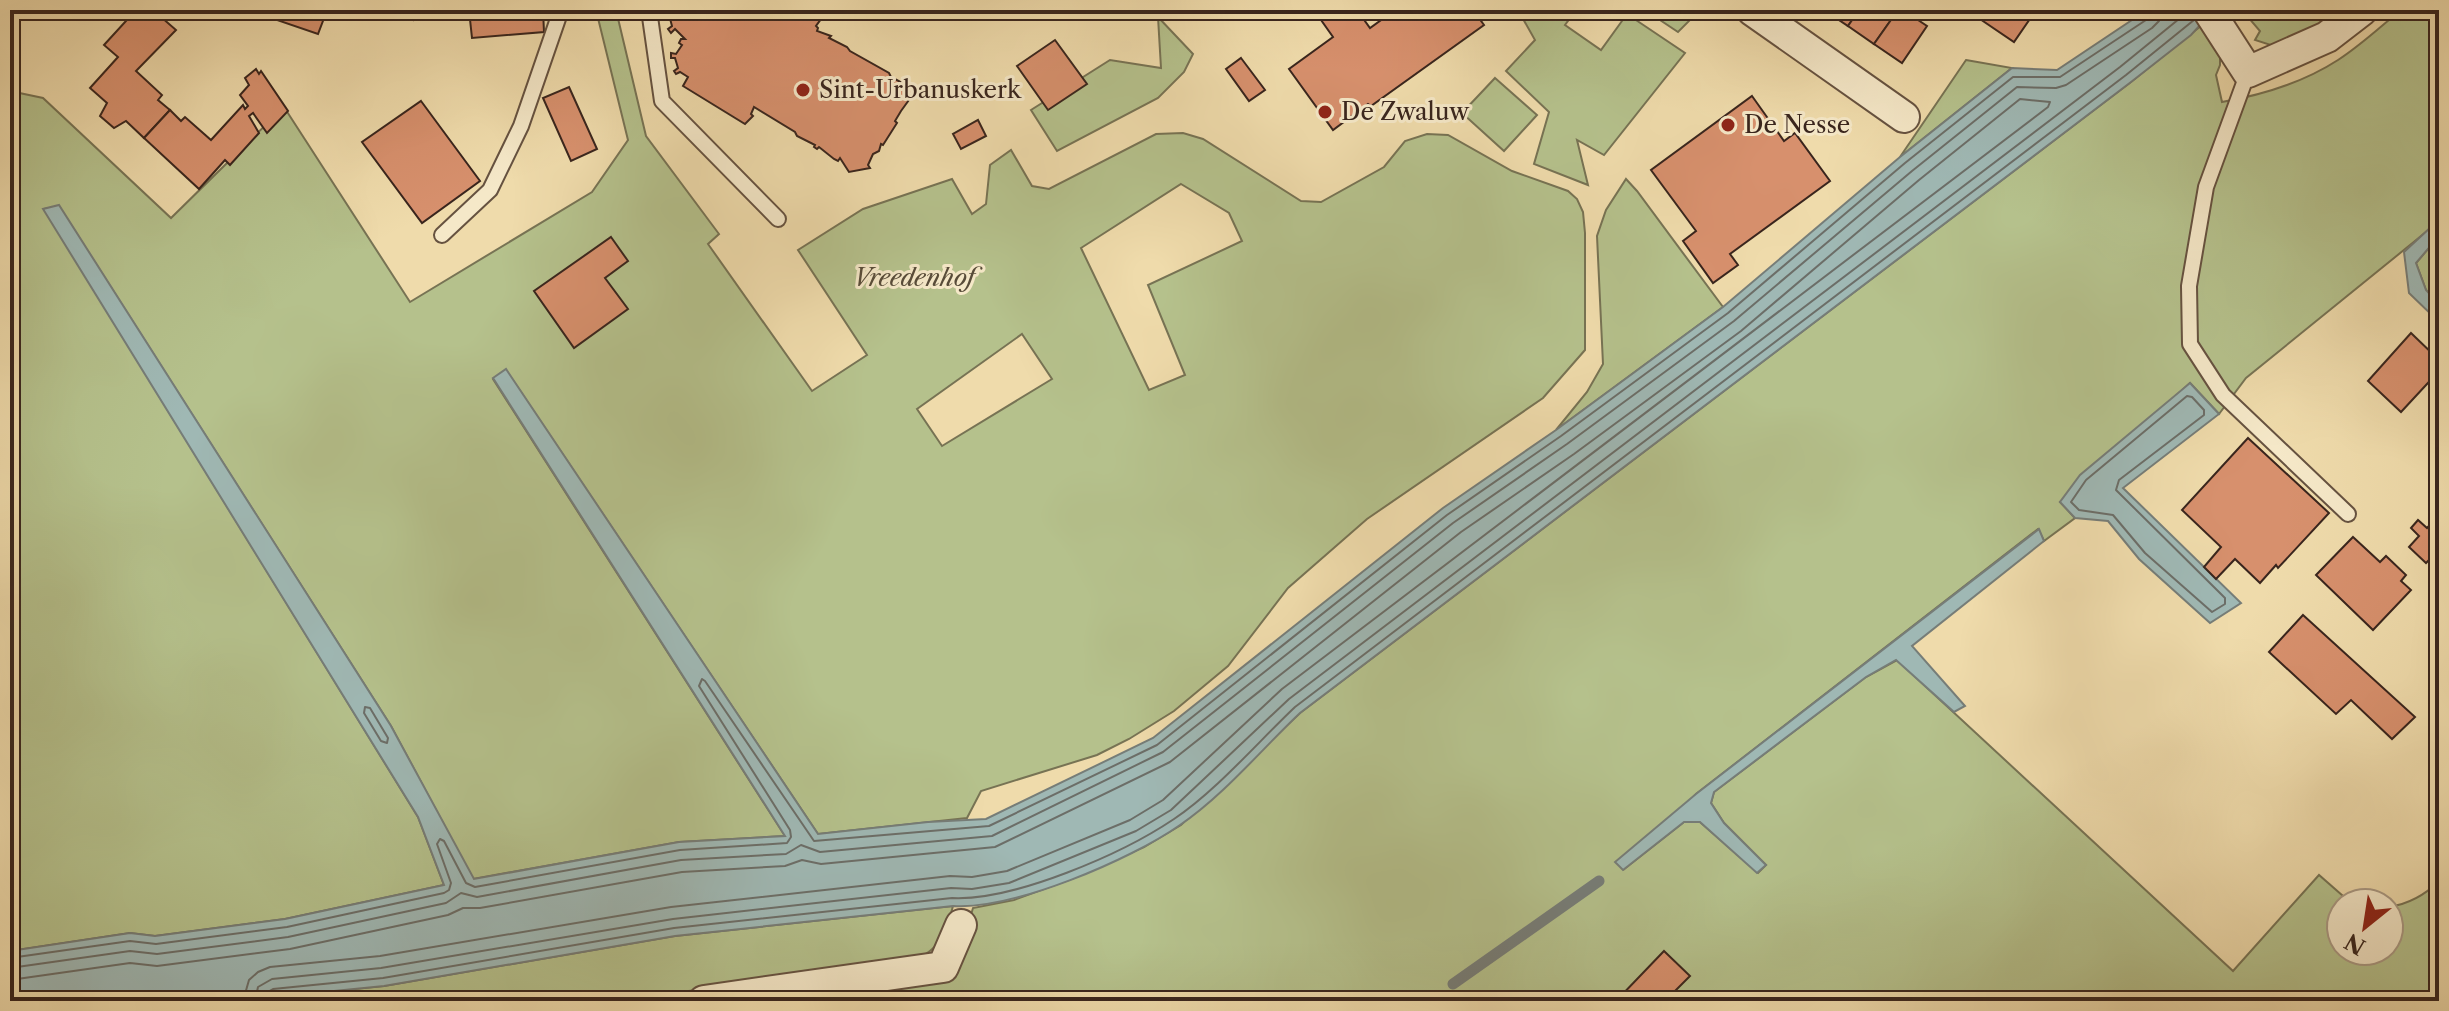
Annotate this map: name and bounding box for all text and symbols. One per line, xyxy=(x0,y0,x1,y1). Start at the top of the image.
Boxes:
place label: Sint-Urbanuskerk xyxy=(819,75,1022,104)
marker: Sint-Urbanuskerk xyxy=(794,81,812,99)
place label: De Zwaluw xyxy=(1341,97,1470,126)
marker: De Zwaluw xyxy=(1316,103,1334,121)
place label: De Nesse xyxy=(1744,110,1850,139)
marker: De Nesse xyxy=(1719,116,1737,134)
park label: Vreedenhof xyxy=(854,263,983,292)
north arrow xyxy=(2325,887,2405,967)
text: N xyxy=(2340,927,2370,960)

